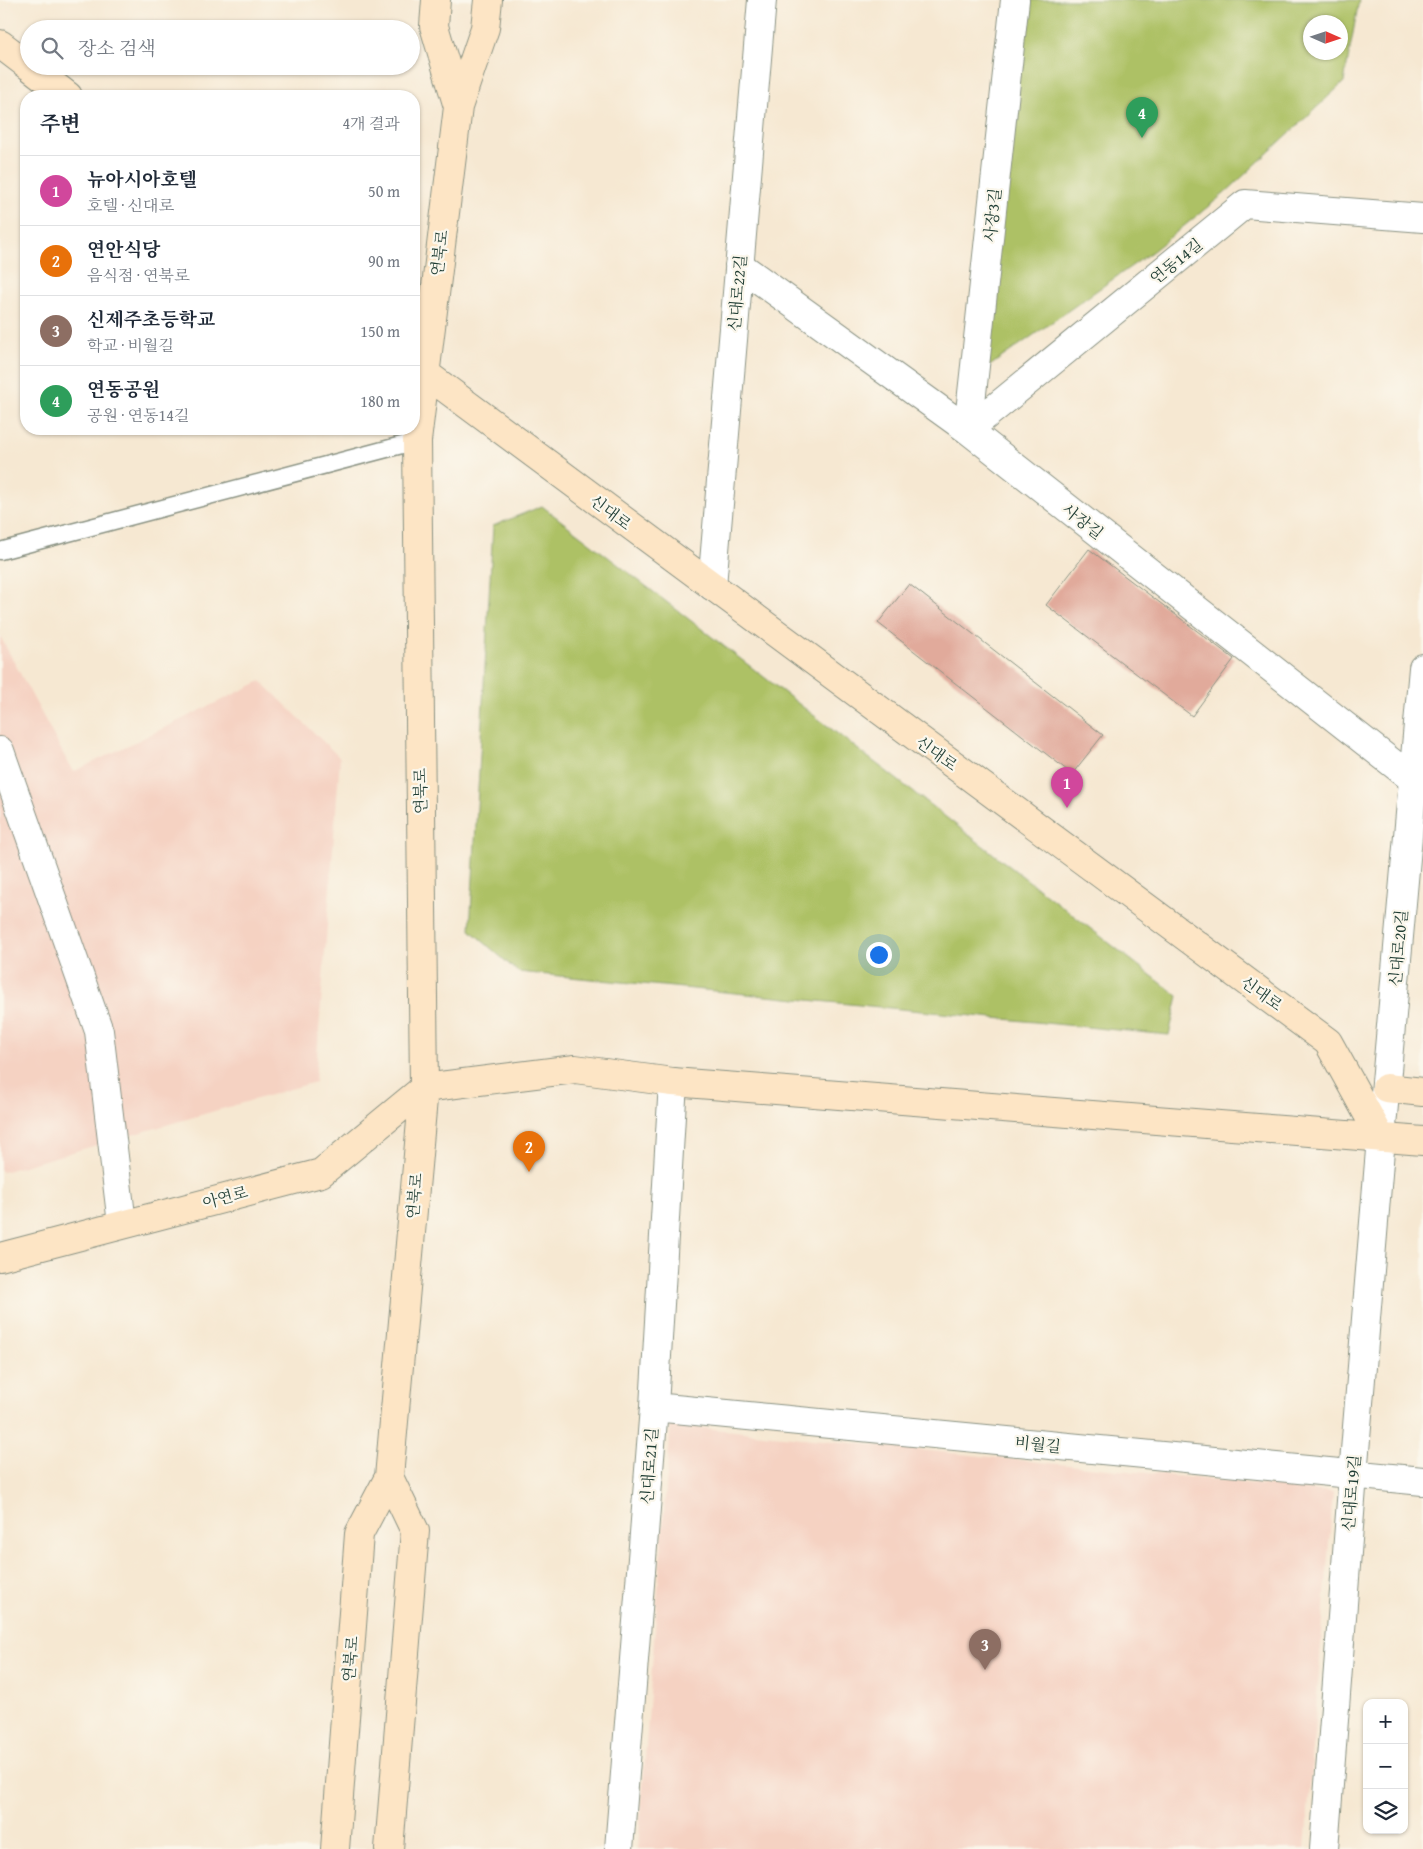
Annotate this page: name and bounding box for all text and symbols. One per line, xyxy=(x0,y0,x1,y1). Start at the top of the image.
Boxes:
north arrow xyxy=(1303,15,1348,60)
search box xyxy=(20,20,420,75)
icon: search xyxy=(38,34,66,62)
text: 장소 검색 xyxy=(78,34,156,62)
pin: 4 xyxy=(1126,97,1158,138)
text: 주변 xyxy=(40,108,81,139)
text: 4개 결과 xyxy=(342,111,400,135)
text: 뉴아시아호텔 xyxy=(87,165,197,193)
text: 1 xyxy=(52,179,60,203)
text: 50 m xyxy=(368,179,400,203)
street label: 사장3길 xyxy=(977,187,1007,243)
text: 호텔 · 신대로 xyxy=(87,193,174,217)
street label: 연북로 xyxy=(424,228,454,277)
street label: 연동14길 xyxy=(1144,232,1208,290)
text: 연안식당 xyxy=(87,235,160,263)
text: 2 xyxy=(52,249,60,273)
text: 90 m xyxy=(368,249,400,273)
street label: 신대로22길 xyxy=(722,253,752,333)
text: 음식점 · 연북로 xyxy=(87,263,189,287)
text: 신제주초등학교 xyxy=(87,305,215,333)
text: 3 xyxy=(52,319,60,343)
text: 150 m xyxy=(360,319,400,343)
text: 학교 · 비월길 xyxy=(87,333,174,357)
text: 연동공원 xyxy=(87,375,160,403)
text: 4 xyxy=(52,389,60,413)
text: 180 m xyxy=(360,389,400,413)
text: 공원 · 연동14길 xyxy=(87,403,189,427)
street label: 신대로 xyxy=(585,488,637,536)
street label: 사장길 xyxy=(1057,497,1109,545)
street label: 신대로 xyxy=(911,730,963,777)
street label: 연북로 xyxy=(408,767,432,814)
pin: 1 xyxy=(1051,767,1083,808)
street label: 신대로20길 xyxy=(1383,908,1413,988)
your location xyxy=(866,942,892,968)
street label: 신대로 xyxy=(1236,970,1288,1017)
pin: 2 xyxy=(513,1131,545,1172)
street label: 연북로 xyxy=(400,1171,428,1220)
street label: 아연로 xyxy=(199,1179,251,1215)
street label: 신대로21길 xyxy=(634,1427,664,1505)
street label: 비월길 xyxy=(1014,1430,1062,1458)
street label: 신대로19길 xyxy=(1336,1453,1366,1533)
pin: 3 xyxy=(969,1629,1001,1670)
street label: 연북로 xyxy=(336,1634,364,1683)
map controls xyxy=(1363,1699,1408,1834)
button: + xyxy=(1363,1699,1408,1744)
button: − xyxy=(1363,1744,1408,1789)
button: layers xyxy=(1363,1789,1408,1834)

